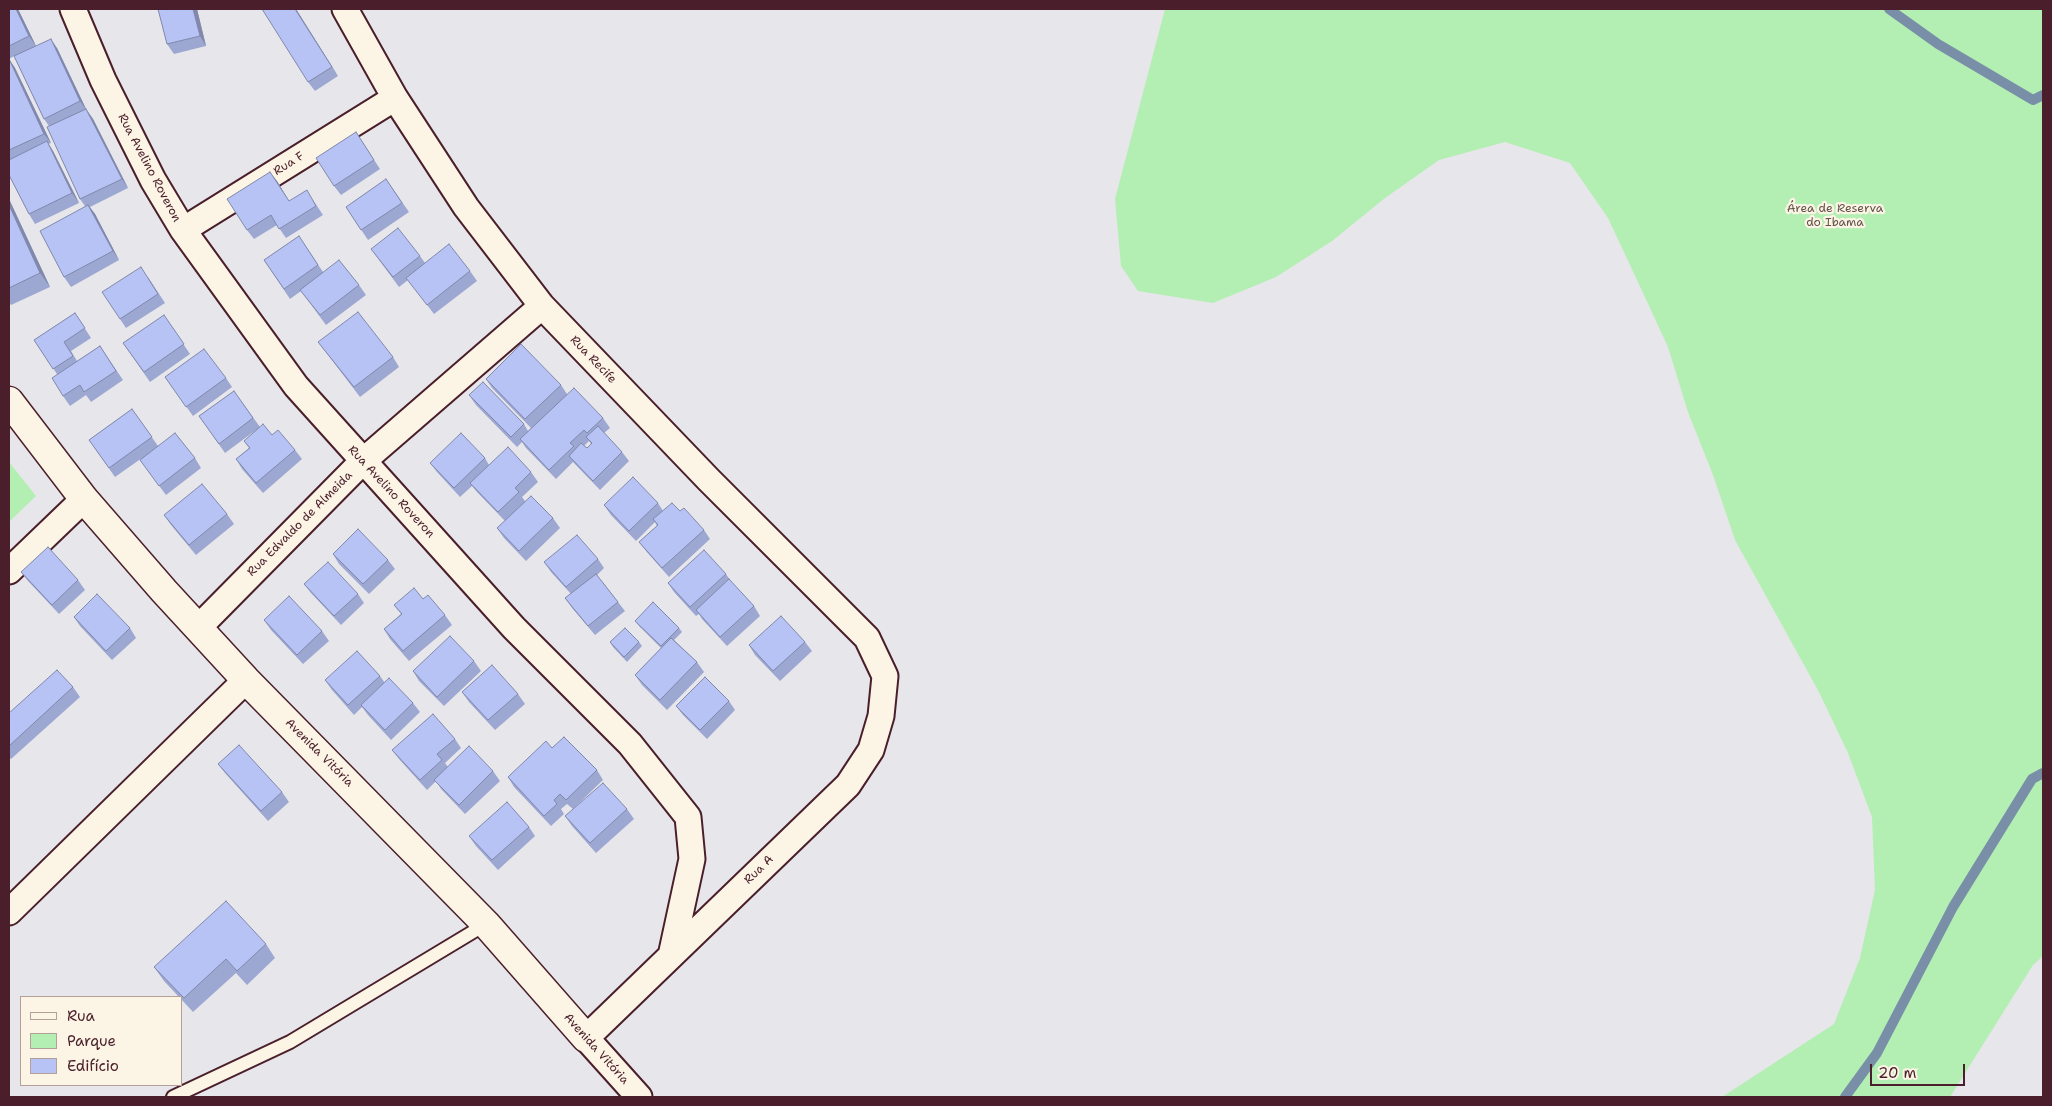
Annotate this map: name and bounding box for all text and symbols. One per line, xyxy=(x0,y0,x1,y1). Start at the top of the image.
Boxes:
street label: Rua Avelino Roveron xyxy=(114,111,184,225)
street label: Rua F xyxy=(271,149,307,179)
park label: Área de Reserva do Ibama xyxy=(1787,202,1883,230)
street label: Rua Recife xyxy=(567,333,619,387)
street label: Rua Avelino Roveron xyxy=(345,443,437,541)
street label: Rua Edvaldo de Almeida xyxy=(244,468,356,580)
street label: Avenida Vitória xyxy=(282,716,356,790)
street label: Rua A xyxy=(741,853,777,887)
legend xyxy=(20,996,182,1086)
text: Rua xyxy=(67,1006,95,1026)
street label: Avenida Vitória xyxy=(560,1011,632,1087)
text: Parque xyxy=(67,1031,116,1051)
scale bar xyxy=(1872,1054,1967,1086)
text: Edifício xyxy=(67,1056,119,1076)
text: 20 m xyxy=(1878,1063,1917,1083)

